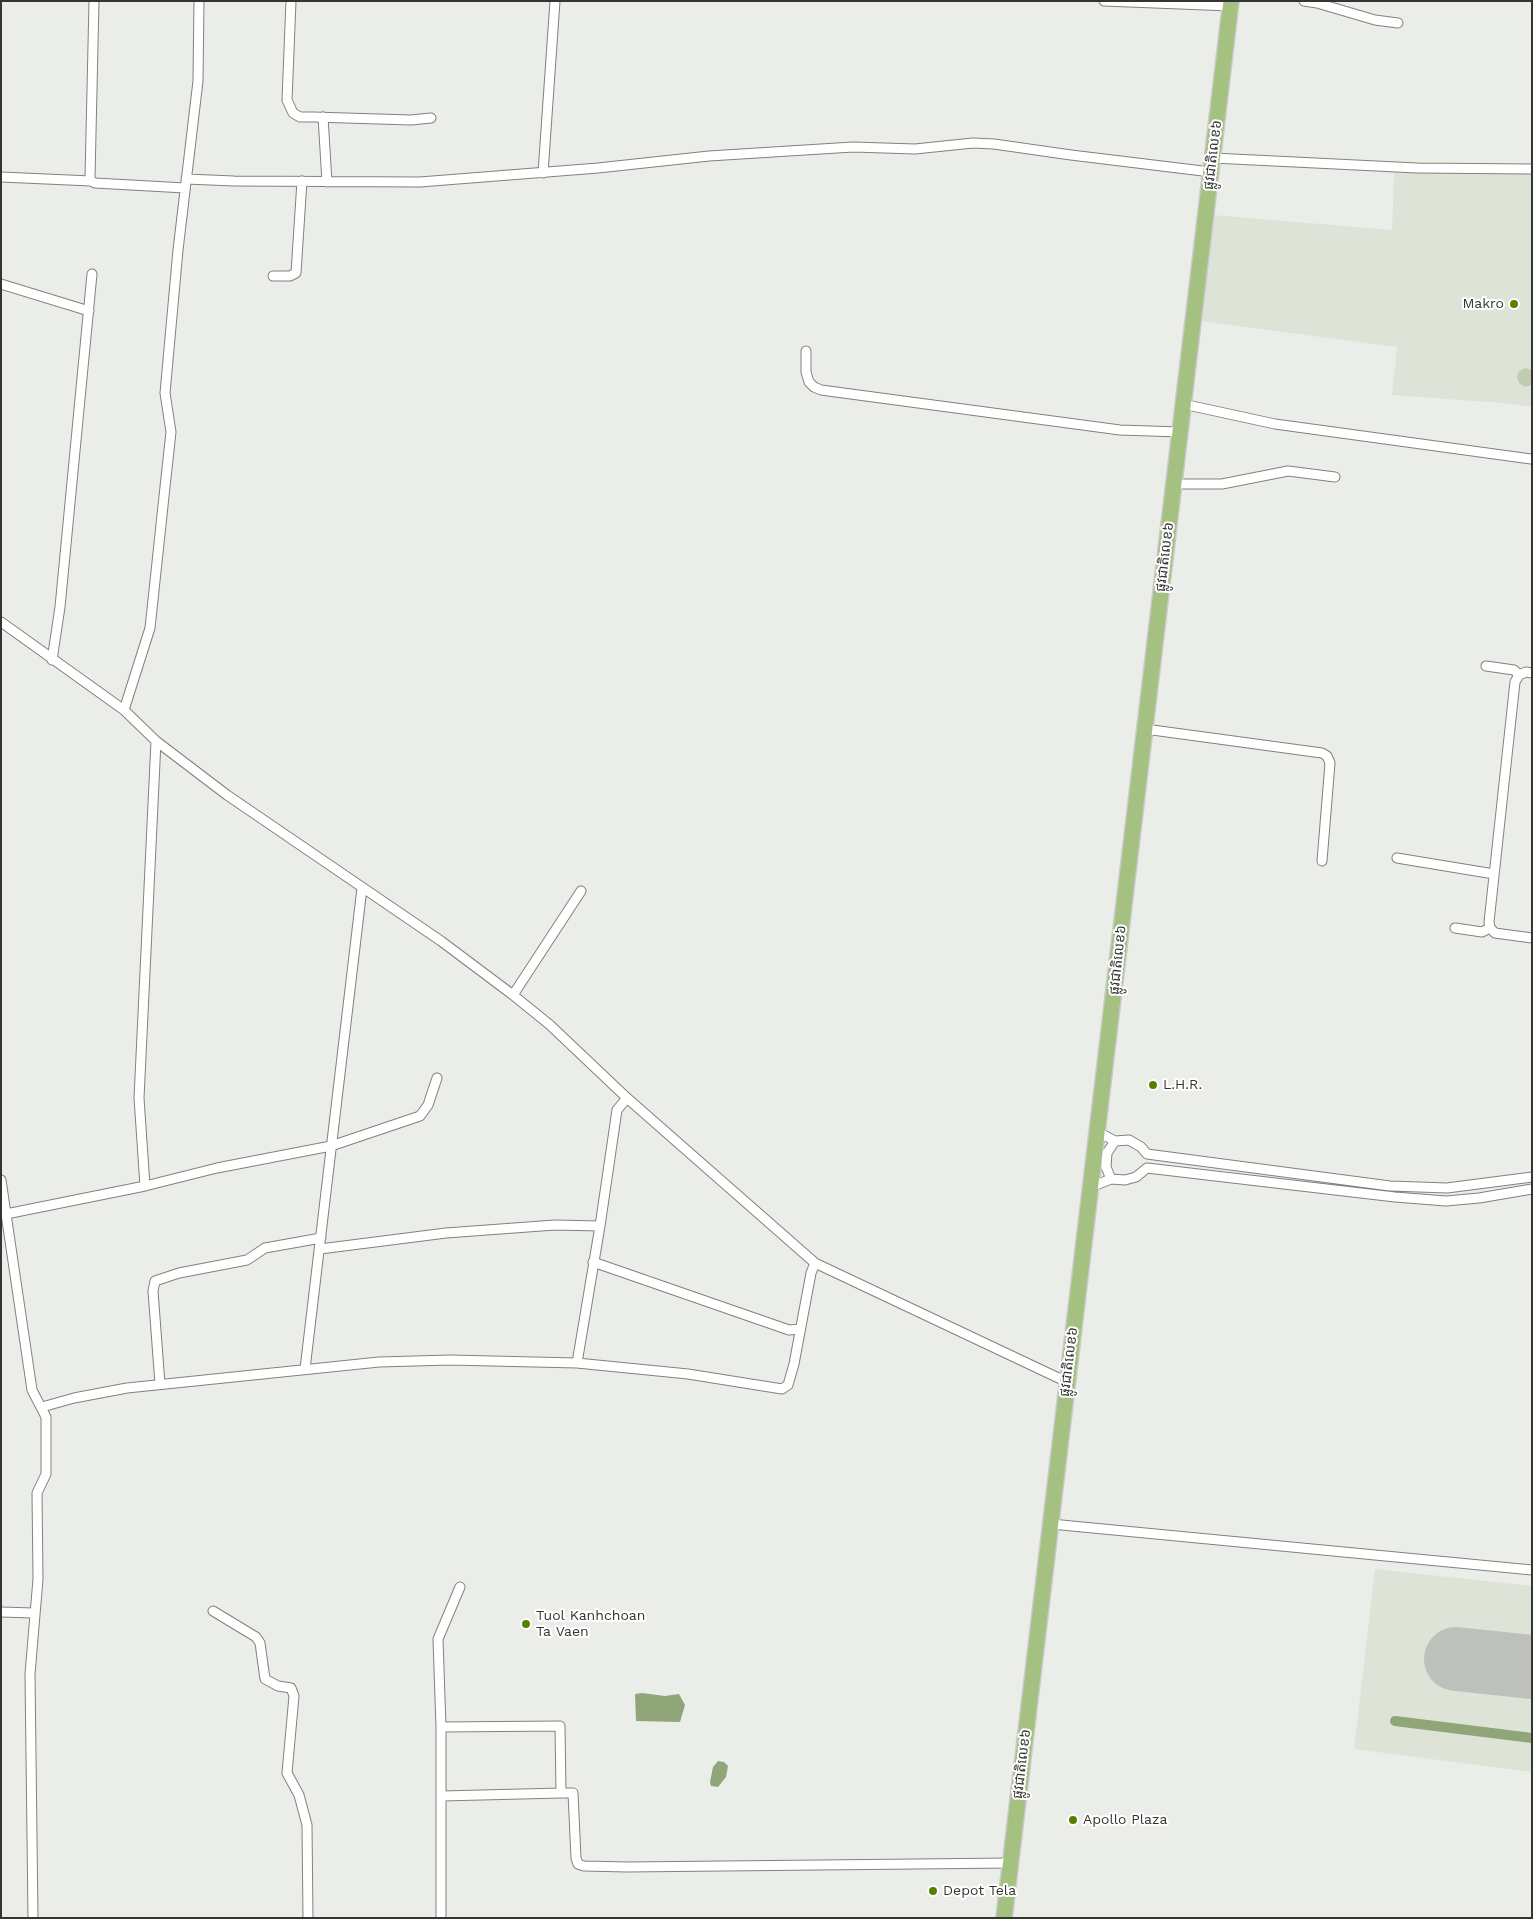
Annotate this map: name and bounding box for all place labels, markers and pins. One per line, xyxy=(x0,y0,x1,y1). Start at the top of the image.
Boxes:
place label: Makro xyxy=(1462,296,1504,312)
marker: Makro xyxy=(1508,298,1520,310)
place label: L.H.R. xyxy=(1163,1077,1202,1093)
marker: L.H.R. xyxy=(1147,1079,1159,1091)
place label: Tuol Kanhchoan Ta Vaen xyxy=(536,1608,645,1640)
marker: Tuol Kanhchoan Ta Vaen xyxy=(520,1618,532,1630)
place label: Apollo Plaza xyxy=(1083,1812,1167,1828)
marker: Apollo Plaza xyxy=(1067,1814,1079,1826)
place label: Depot Tela xyxy=(943,1883,1016,1899)
marker: Depot Tela xyxy=(927,1885,939,1897)

